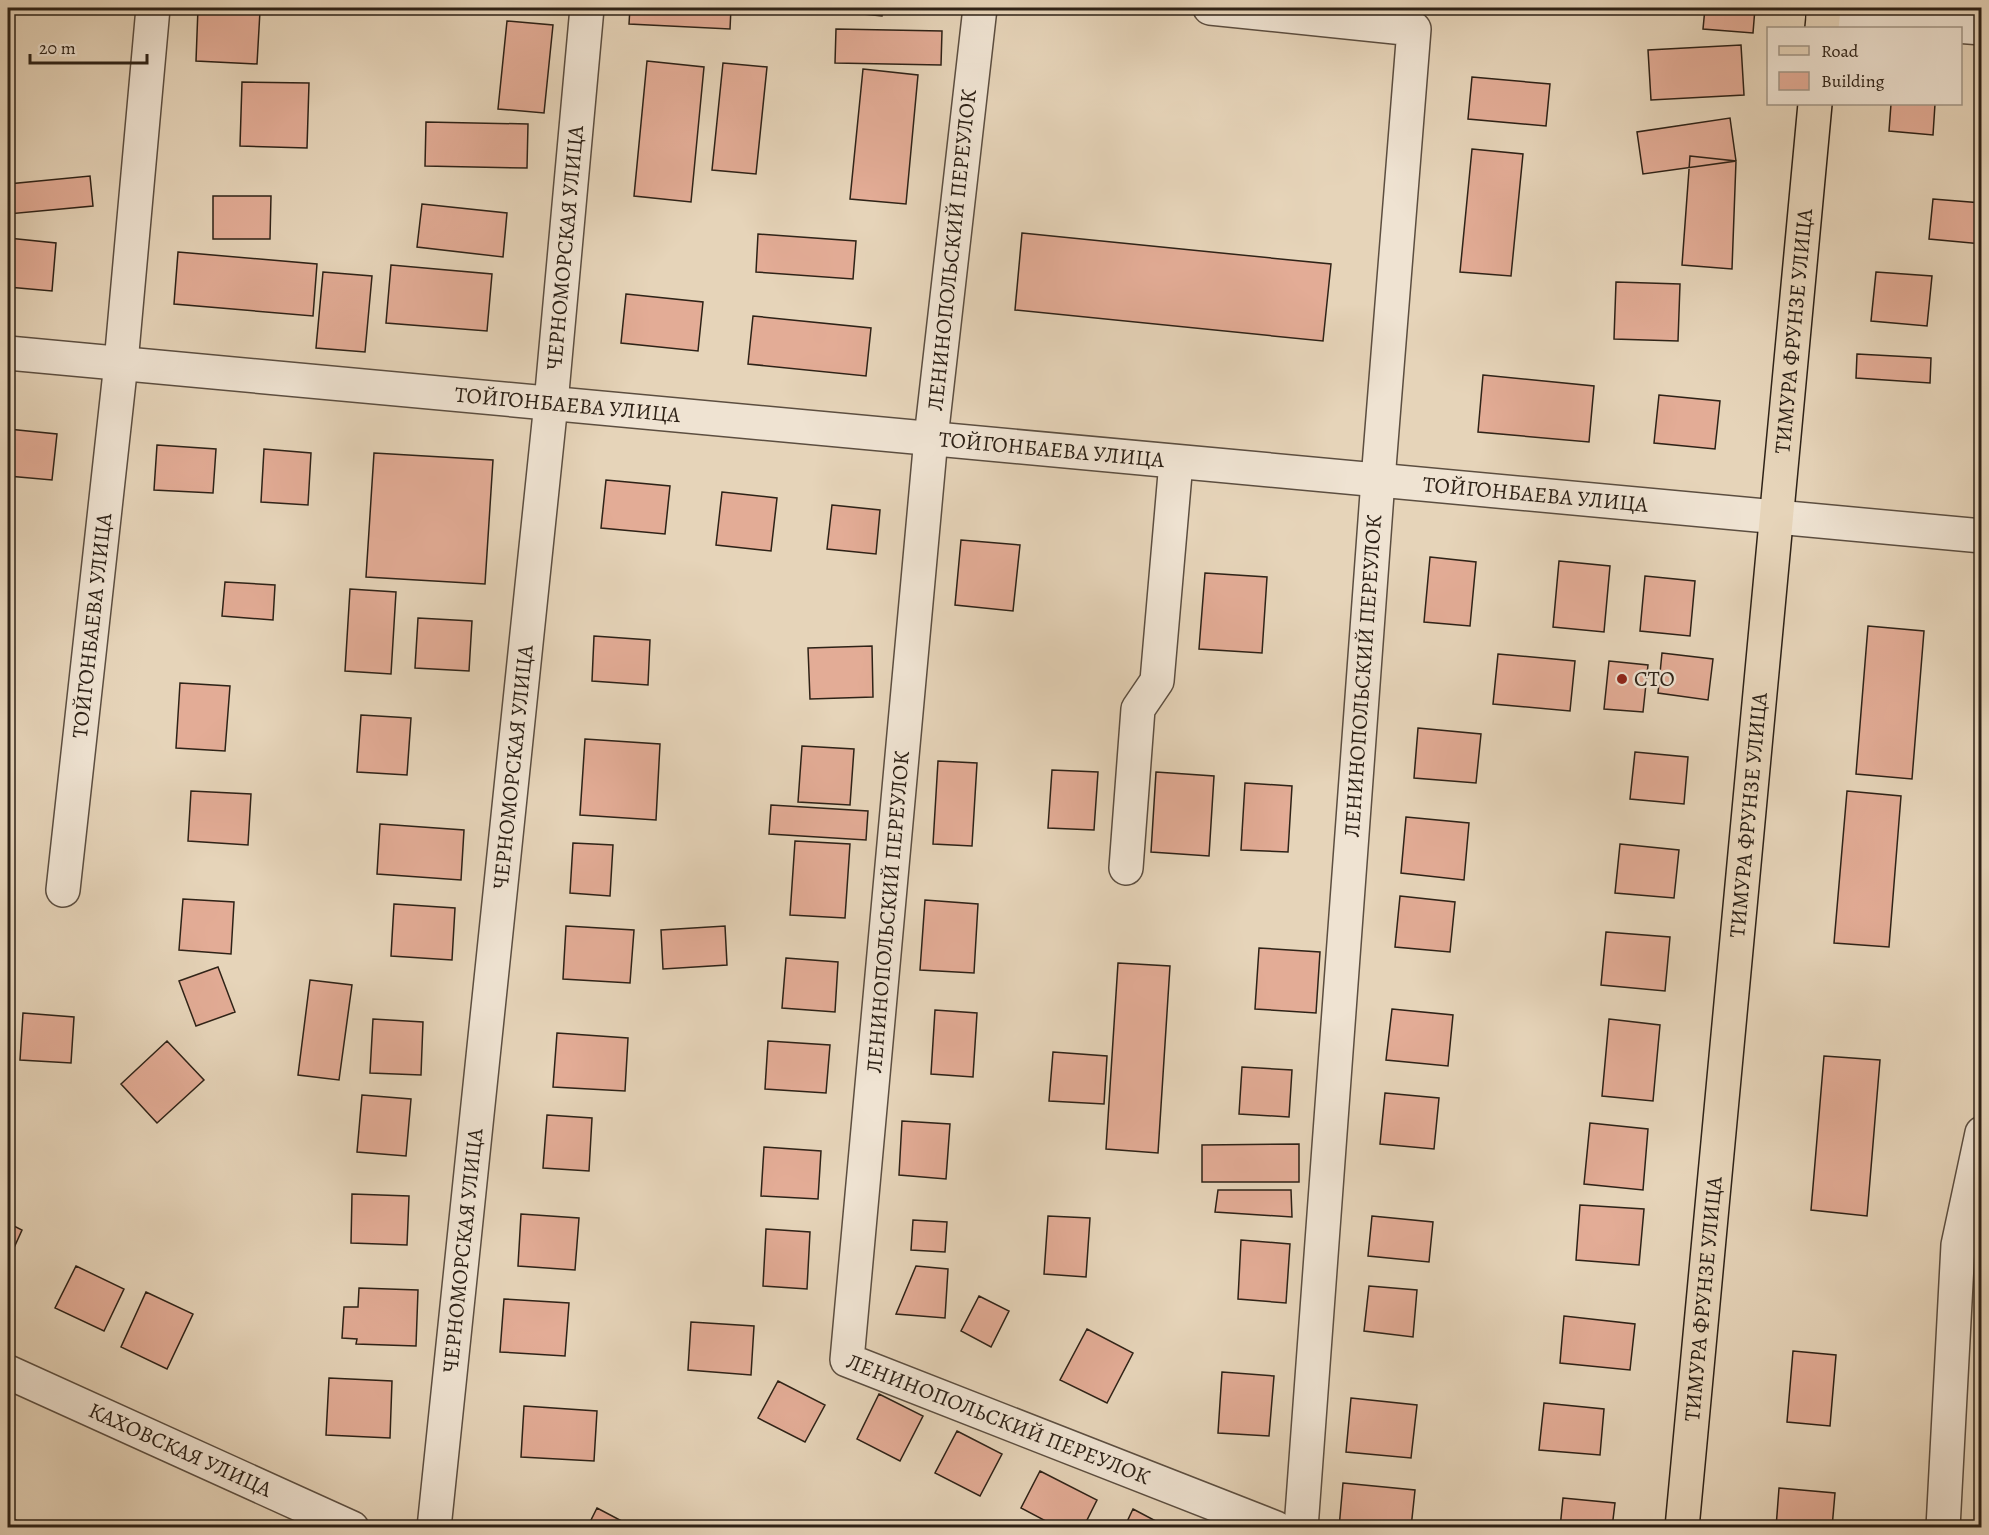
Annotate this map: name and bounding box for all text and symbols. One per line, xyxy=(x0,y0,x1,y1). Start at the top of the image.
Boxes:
scale bar xyxy=(30,27,147,65)
legend xyxy=(1767,27,1962,105)
text: 20 m xyxy=(39,36,76,60)
text: Road xyxy=(1821,39,1859,63)
text: Building xyxy=(1821,69,1885,93)
street label: ЛЕНИНОПОЛЬСКИЙ ПЕРЕУЛОК xyxy=(920,88,984,412)
street label: ЧЕРНОМОРСКАЯ УЛИЦА xyxy=(539,123,591,371)
street label: ТИМУРА ФРУНЗЕ УЛИЦА xyxy=(1767,206,1820,455)
street label: ТОЙГОНБАЕВА УЛИЦА xyxy=(454,380,683,430)
street label: ТОЙГОНБАЕВА УЛИЦА xyxy=(938,424,1167,475)
street label: ТОЙГОНБАЕВА УЛИЦА xyxy=(1421,469,1651,520)
street label: ТОЙГОНБАЕВА УЛИЦА xyxy=(65,510,120,740)
street label: ЛЕНИНОПОЛЬСКИЙ ПЕРЕУЛОК xyxy=(1337,514,1389,838)
street label: ЧЕРНОМОРСКАЯ УЛИЦА xyxy=(486,642,541,891)
place label: СТО xyxy=(1634,664,1675,694)
marker: СТО xyxy=(1615,672,1629,686)
street label: ТИМУРА ФРУНЗЕ УЛИЦА xyxy=(1722,690,1775,939)
street label: ЛЕНИНОПОЛЬСКИЙ ПЕРЕУЛОК xyxy=(859,750,917,1074)
street label: ЧЕРНОМОРСКАЯ УЛИЦА xyxy=(435,1126,491,1374)
street label: ТИМУРА ФРУНЗЕ УЛИЦА xyxy=(1677,1174,1730,1423)
street label: ЛЕНИНОПОЛЬСКИЙ ПЕРЕУЛОК xyxy=(842,1346,1154,1492)
street label: КАХОВСКАЯ УЛИЦА xyxy=(84,1395,278,1505)

